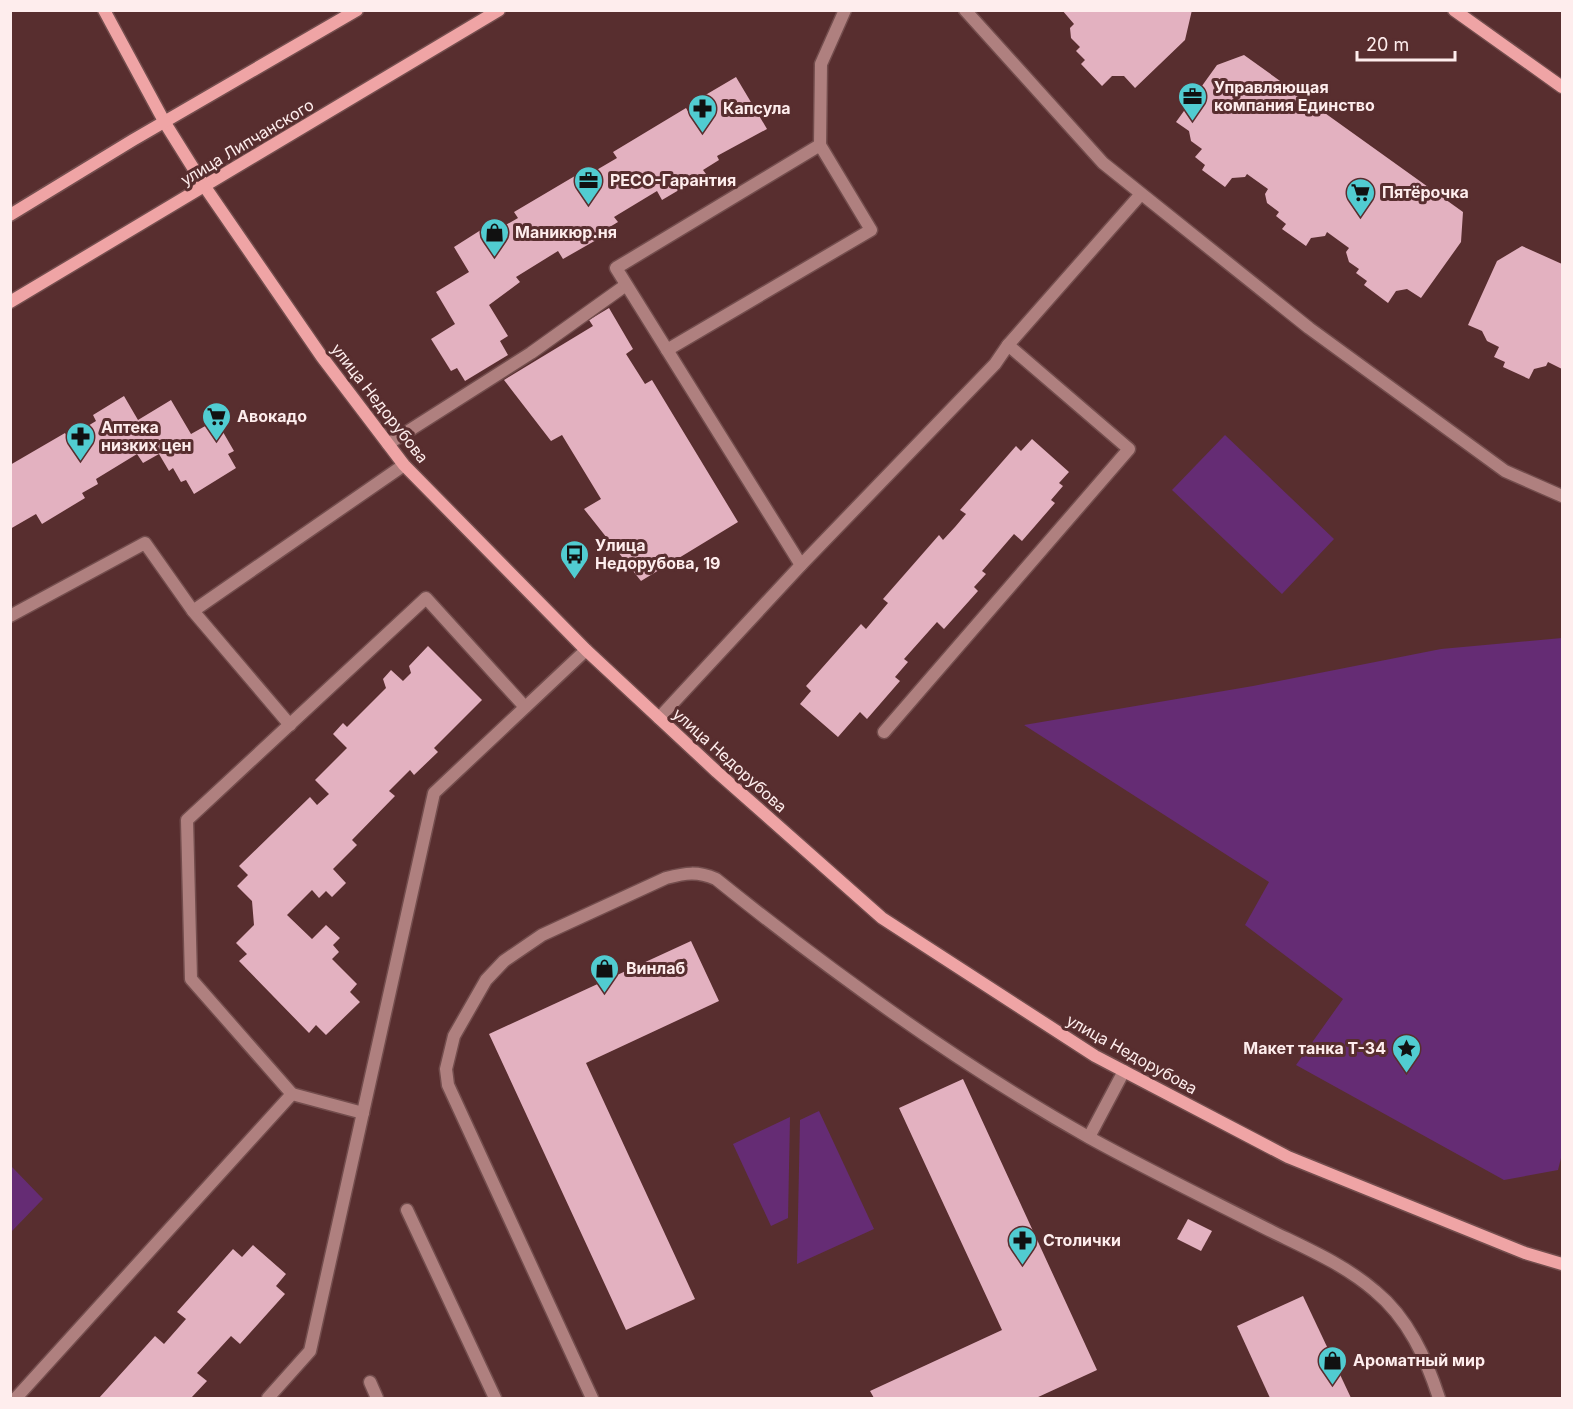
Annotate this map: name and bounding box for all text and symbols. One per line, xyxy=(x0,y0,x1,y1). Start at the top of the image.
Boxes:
scale bar xyxy=(1357,24,1454,62)
text: 20 m xyxy=(1366,34,1409,55)
place label: Управляющая компания Единство xyxy=(1214,77,1375,115)
office icon: Управляющая компания Единство xyxy=(1177,80,1209,122)
pharmacy icon: Капсула xyxy=(686,92,718,134)
street label: улица Липчанского xyxy=(177,94,317,190)
place label: Капсула xyxy=(723,98,791,118)
office icon: РЕСО-Гарантия xyxy=(573,164,605,206)
place label: РЕСО-Гарантия xyxy=(610,170,736,190)
supermarket icon: Пятёрочка xyxy=(1345,176,1377,218)
place label: Пятёрочка xyxy=(1382,182,1469,202)
shop icon: Маникюр.ня xyxy=(478,216,510,258)
place label: Маникюр.ня xyxy=(515,222,617,242)
street label: улица Недорубова xyxy=(327,339,433,467)
supermarket icon: Авокадо xyxy=(200,400,232,442)
place label: Авокадо xyxy=(237,406,307,426)
place label: Аптека низких цен xyxy=(101,417,192,455)
pharmacy icon: Аптека низких цен xyxy=(64,420,96,462)
place label: Улица Недорубова, 19 xyxy=(595,535,720,573)
bus stop icon: Улица Недорубова, 19 xyxy=(558,538,590,580)
street label: улица Недорубова xyxy=(669,704,791,816)
shop icon: Винлаб xyxy=(589,952,621,994)
place label: Винлаб xyxy=(626,958,685,978)
street label: улица Недорубова xyxy=(1063,1010,1201,1098)
place icon: Макет танка Т-34 xyxy=(1391,1032,1423,1074)
place label: Макет танка Т-34 xyxy=(1243,1038,1386,1058)
pharmacy icon: Столички xyxy=(1006,1224,1038,1266)
place label: Столички xyxy=(1043,1230,1121,1250)
shop icon: Ароматный мир xyxy=(1316,1344,1348,1386)
place label: Ароматный мир xyxy=(1353,1350,1485,1370)

